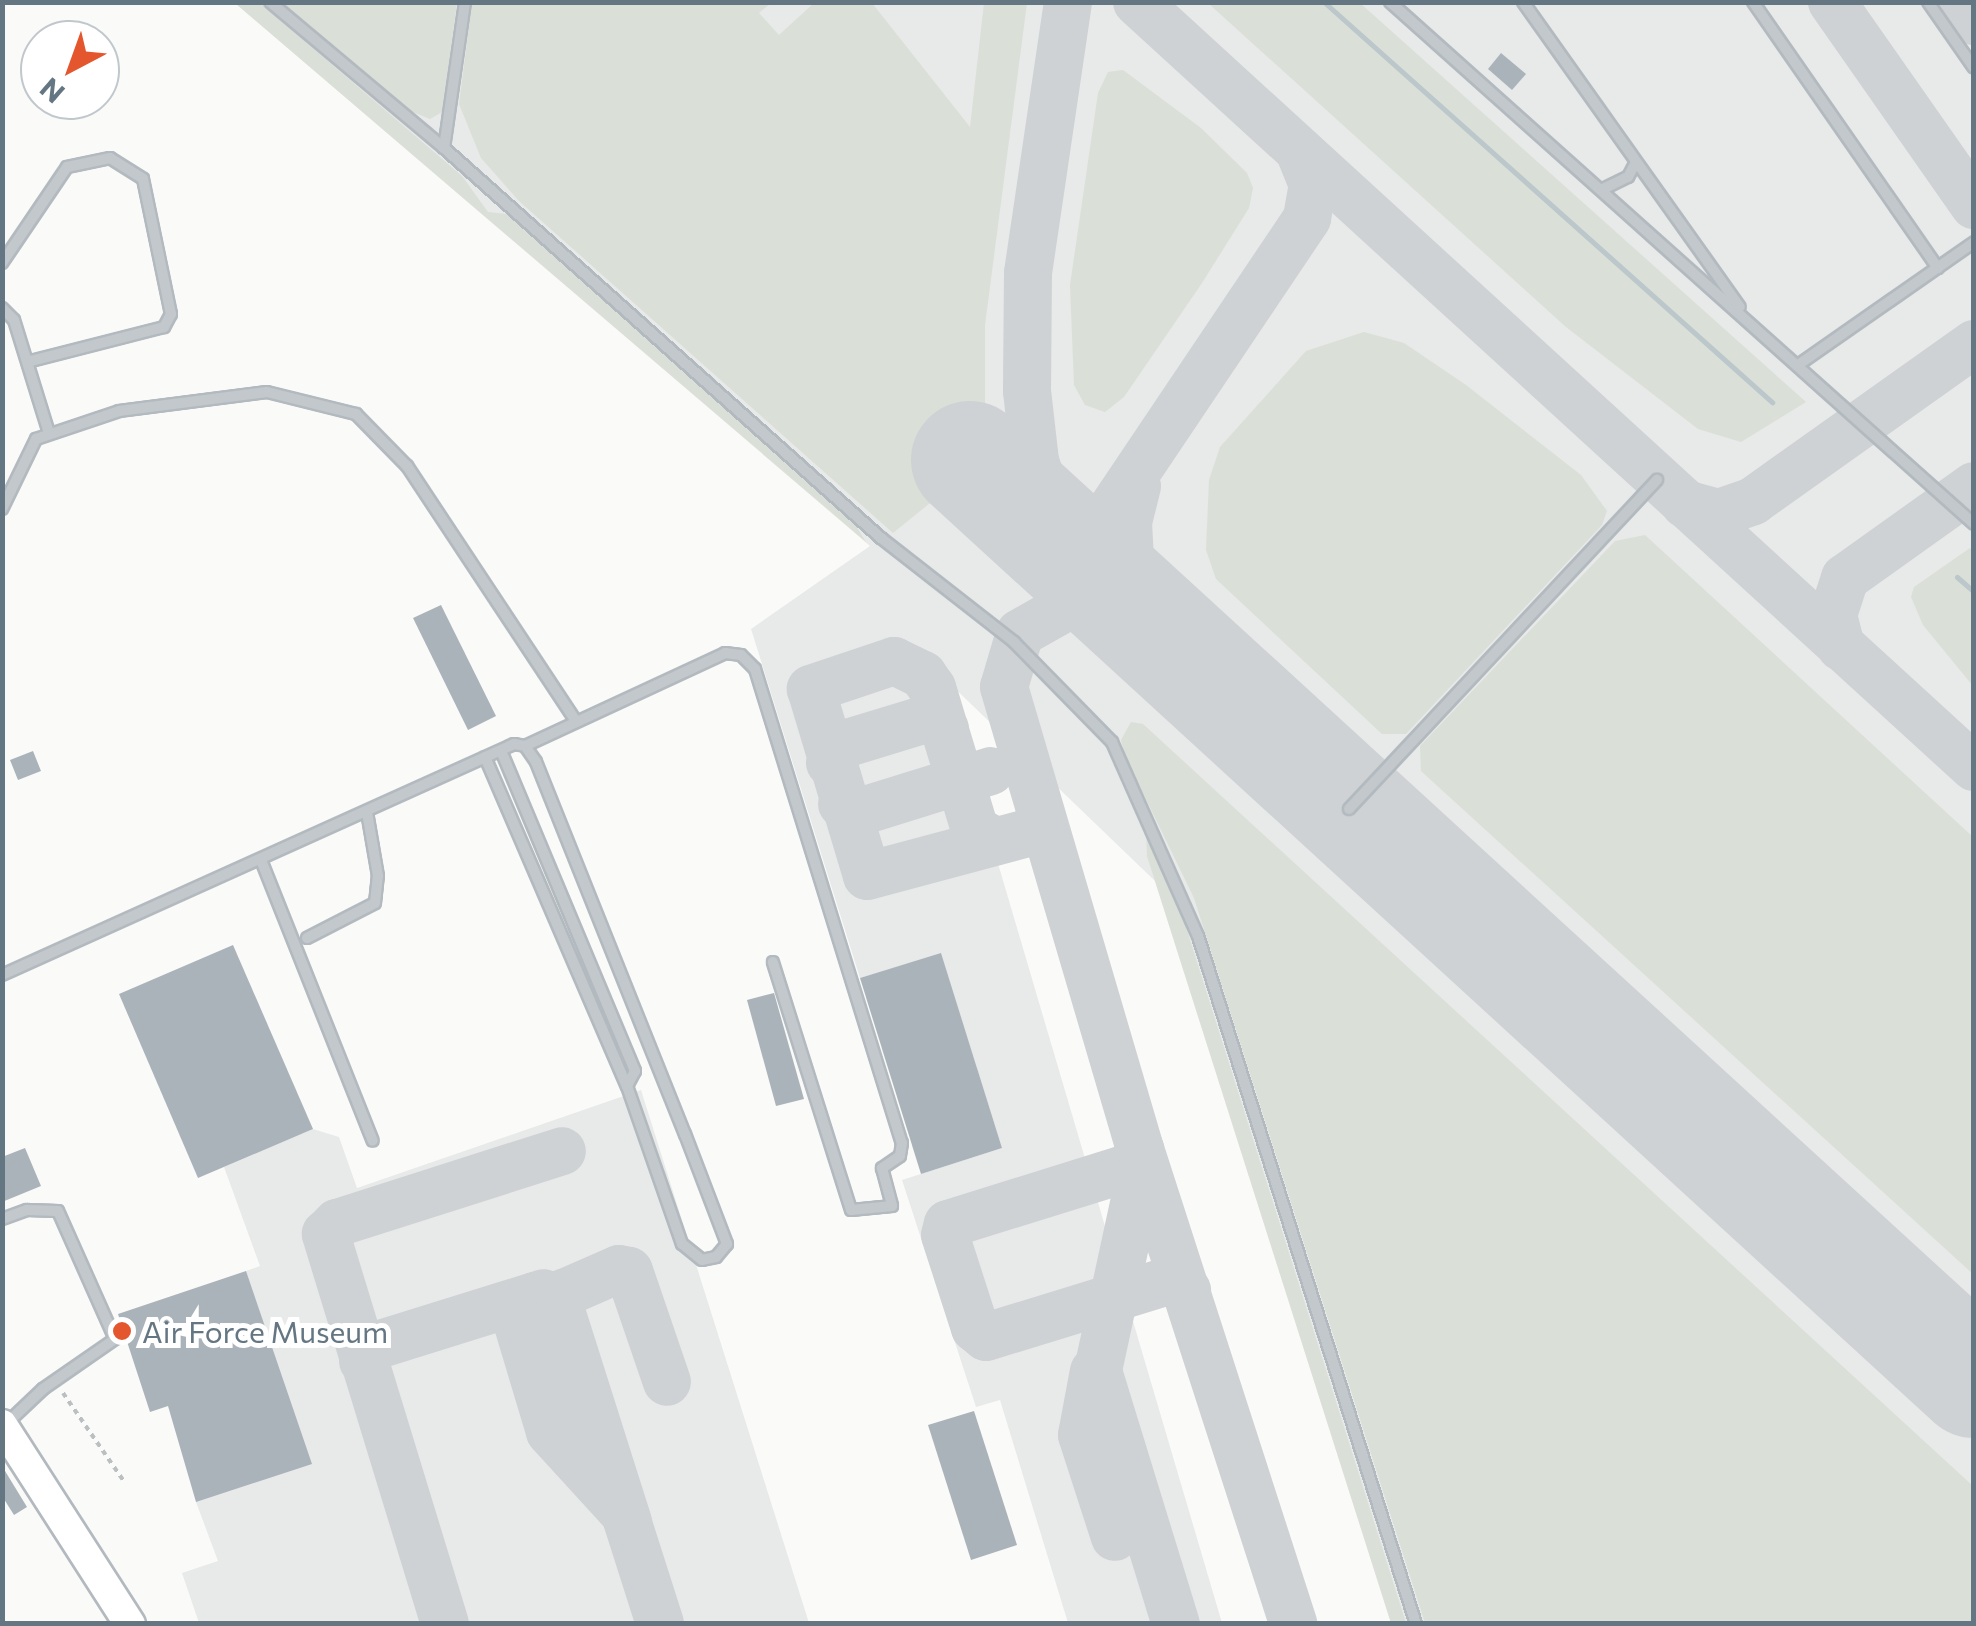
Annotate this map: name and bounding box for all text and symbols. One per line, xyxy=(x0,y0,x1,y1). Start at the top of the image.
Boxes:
north arrow xyxy=(20,20,120,120)
text: N xyxy=(33,71,71,111)
place label: Air Force Museum xyxy=(142,1313,388,1349)
marker: Air Force Museum xyxy=(111,1320,133,1342)

